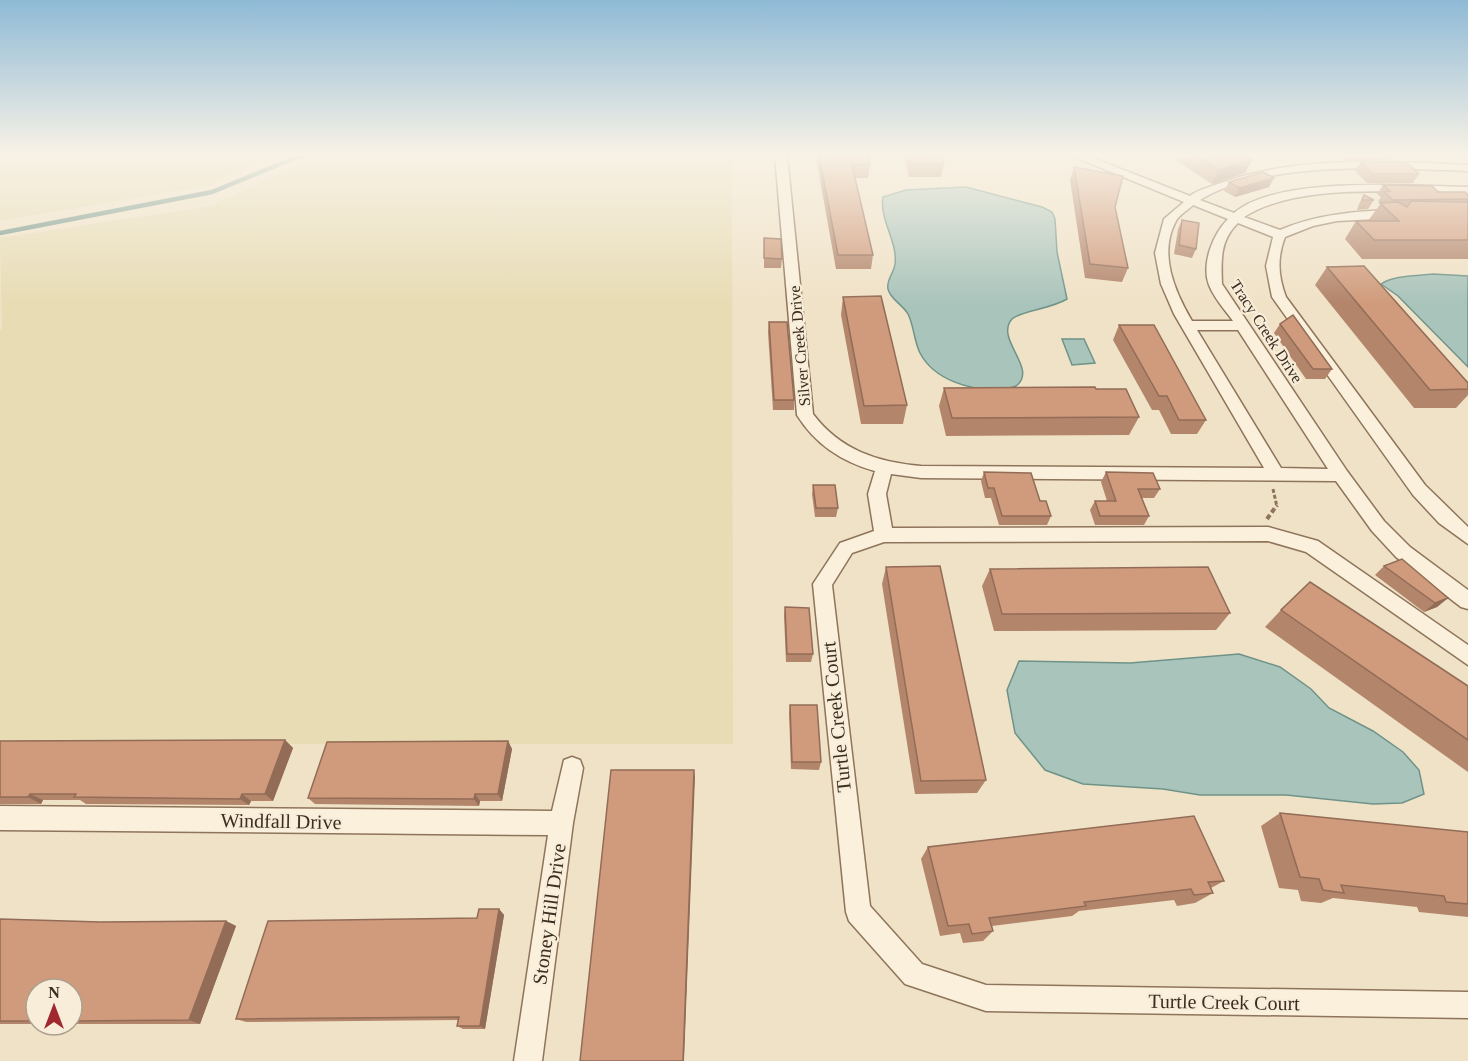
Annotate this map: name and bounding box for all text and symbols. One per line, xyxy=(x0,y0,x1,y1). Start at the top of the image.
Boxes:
street label: Tracy Creek Drive xyxy=(1226,277,1306,387)
street label: Silver Creek Drive xyxy=(786,285,813,407)
street label: Turtle Creek Court xyxy=(817,640,855,793)
street label: Windfall Drive xyxy=(220,809,342,833)
street label: Stoney Hill Drive xyxy=(528,842,571,986)
north arrow xyxy=(24,977,84,1037)
text: N xyxy=(48,984,60,1001)
street label: Turtle Creek Court xyxy=(1148,990,1300,1014)

